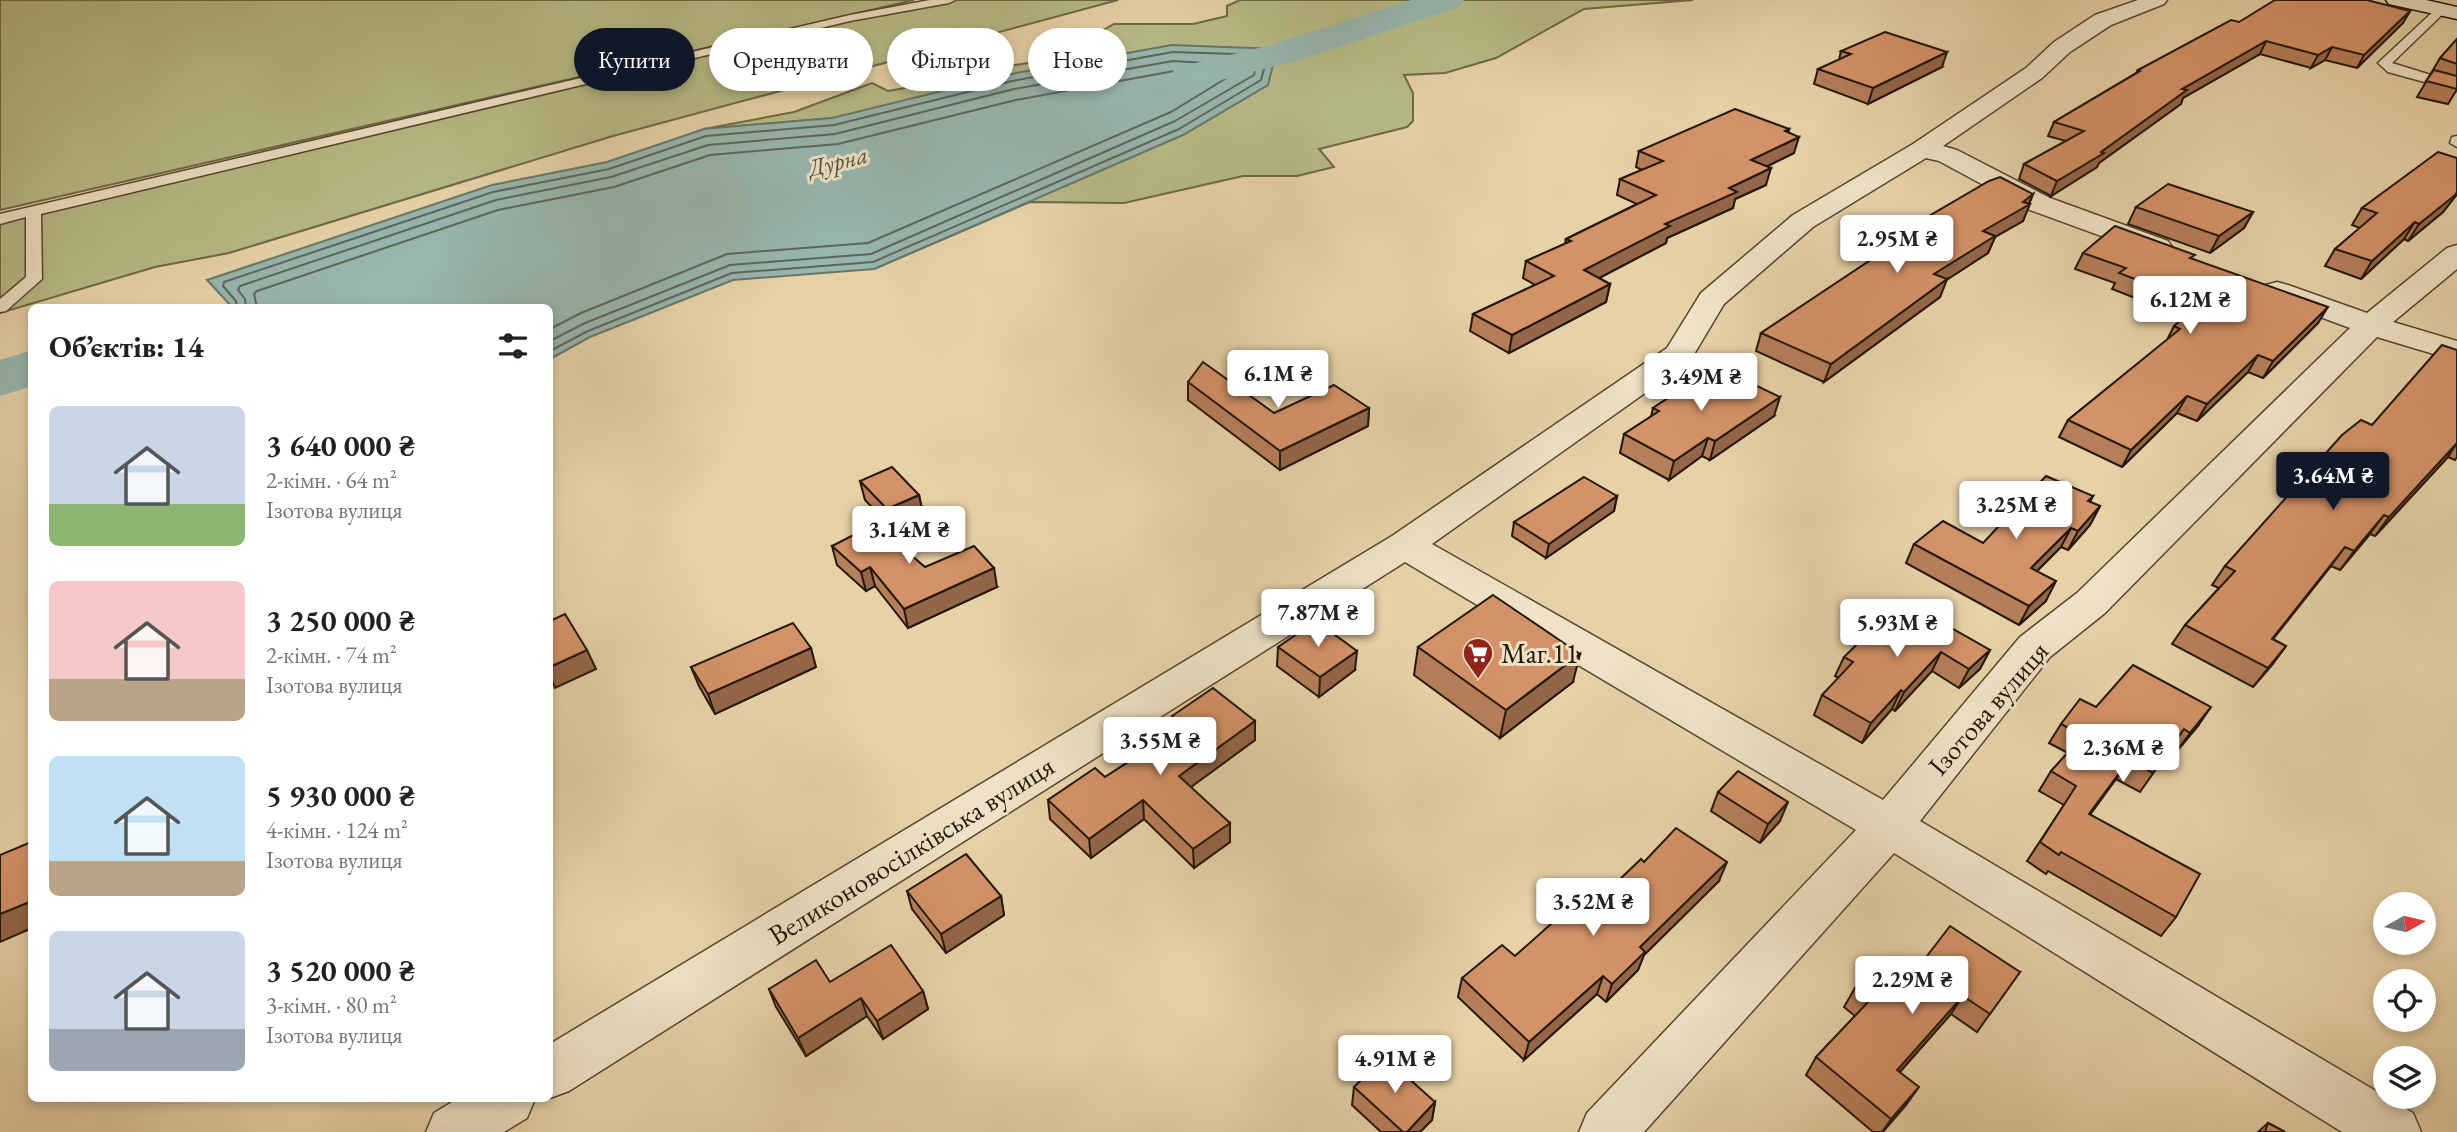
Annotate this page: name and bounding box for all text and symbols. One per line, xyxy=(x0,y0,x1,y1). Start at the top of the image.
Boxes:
chip: Купити xyxy=(574,28,695,91)
chip: Орендувати xyxy=(709,28,873,91)
chip: Фільтри xyxy=(887,28,1014,91)
chip: Нове xyxy=(1028,28,1127,91)
water label: Дурна xyxy=(803,139,871,184)
pin: 2.95M ₴ xyxy=(1832,216,1962,275)
text: 2.95M ₴ xyxy=(1856,223,1938,253)
pin: 6.12M ₴ xyxy=(2125,276,2255,336)
text: 6.12M ₴ xyxy=(2149,284,2231,314)
text: Об’єктів: 14 xyxy=(49,327,204,366)
icon: filters xyxy=(494,327,532,365)
pin: 6.1M ₴ xyxy=(1221,350,1335,410)
pin: 3.49M ₴ xyxy=(1636,354,1766,413)
text: 6.1M ₴ xyxy=(1243,358,1313,388)
text: 3.49M ₴ xyxy=(1660,361,1742,391)
text: 3 640 000 ₴ xyxy=(266,426,415,465)
icon: home xyxy=(105,434,189,518)
pin: 3.64M ₴ xyxy=(2268,452,2398,512)
text: 3.64M ₴ xyxy=(2292,460,2374,490)
text: 2-кімн. · 64 m² xyxy=(266,465,397,495)
pin: 3.25M ₴ xyxy=(1951,482,2081,541)
text: 3.25M ₴ xyxy=(1975,489,2057,519)
text: Ізотова вулиця xyxy=(266,495,403,525)
pin: 3.14M ₴ xyxy=(844,506,974,566)
text: 3.14M ₴ xyxy=(868,514,950,544)
pin: 7.87M ₴ xyxy=(1253,590,1383,649)
text: 7.87M ₴ xyxy=(1277,597,1359,627)
pin: 5.93M ₴ xyxy=(1832,600,1962,659)
text: 3 250 000 ₴ xyxy=(266,601,415,640)
text: 5.93M ₴ xyxy=(1856,607,1938,637)
icon: home xyxy=(105,609,189,693)
street label: Ізотова вулиця xyxy=(1920,633,2056,783)
place label: Маг.11 xyxy=(1501,635,1579,671)
supermarket icon: Маг.11 xyxy=(1461,636,1495,680)
text: 2-кімн. · 74 m² xyxy=(266,640,397,670)
text: Ізотова вулиця xyxy=(266,670,403,700)
pin: 3.55M ₴ xyxy=(1095,718,1225,777)
pin: 2.36M ₴ xyxy=(2058,724,2188,784)
text: 3.55M ₴ xyxy=(1119,725,1201,755)
text: 2.36M ₴ xyxy=(2082,732,2164,762)
street label: Великоновосілківська вулиця xyxy=(761,747,1061,953)
text: 5 930 000 ₴ xyxy=(266,776,415,815)
icon: home xyxy=(105,784,189,868)
text: 4-кімн. · 124 m² xyxy=(266,815,408,845)
text: Ізотова вулиця xyxy=(266,845,403,875)
pin: 3.52M ₴ xyxy=(1528,878,1658,938)
text: 3.52M ₴ xyxy=(1552,886,1634,916)
north arrow xyxy=(2373,892,2436,956)
map controls xyxy=(2373,892,2436,1109)
text: 3 520 000 ₴ xyxy=(266,951,415,990)
pin: 2.29M ₴ xyxy=(1847,956,1977,1016)
icon: home xyxy=(105,959,189,1043)
text: 2.29M ₴ xyxy=(1871,964,1953,994)
button: locate xyxy=(2373,969,2436,1032)
text: 3-кімн. · 80 m² xyxy=(266,990,397,1020)
text: Ізотова вулиця xyxy=(266,1020,403,1050)
pin: 4.91M ₴ xyxy=(1330,1036,1460,1095)
text: 4.91M ₴ xyxy=(1354,1043,1436,1073)
button: layers xyxy=(2373,1046,2436,1109)

